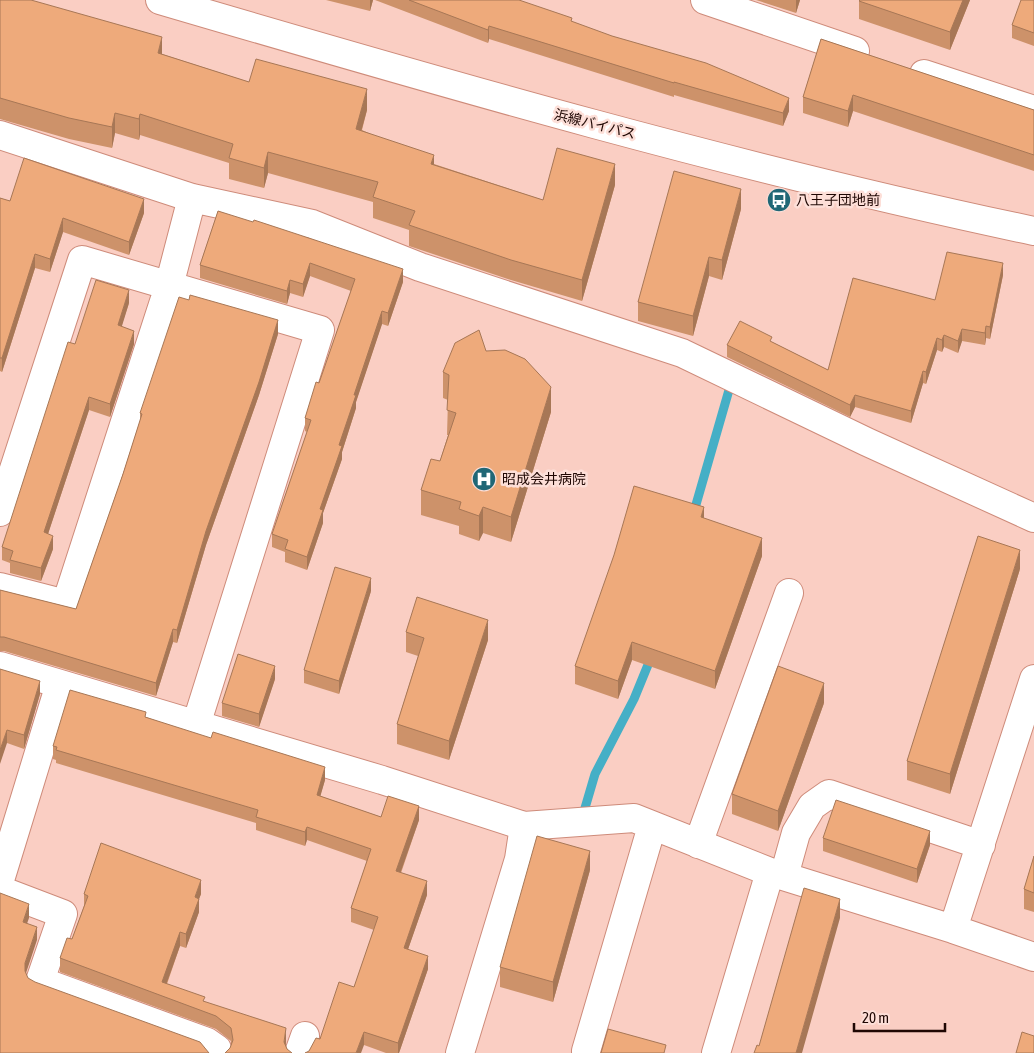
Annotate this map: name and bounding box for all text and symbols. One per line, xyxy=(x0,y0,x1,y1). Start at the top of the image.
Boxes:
street label: 浜線バイパス xyxy=(552,106,638,142)
bus stop icon: 八王子団地前 xyxy=(766,187,792,213)
place label: 八王子団地前 xyxy=(796,192,880,208)
hospital icon: 昭成会井病院 xyxy=(471,466,497,492)
place label: 昭成会井病院 xyxy=(502,471,586,487)
scale bar xyxy=(854,1000,945,1032)
text: 20 m xyxy=(862,1009,889,1026)

